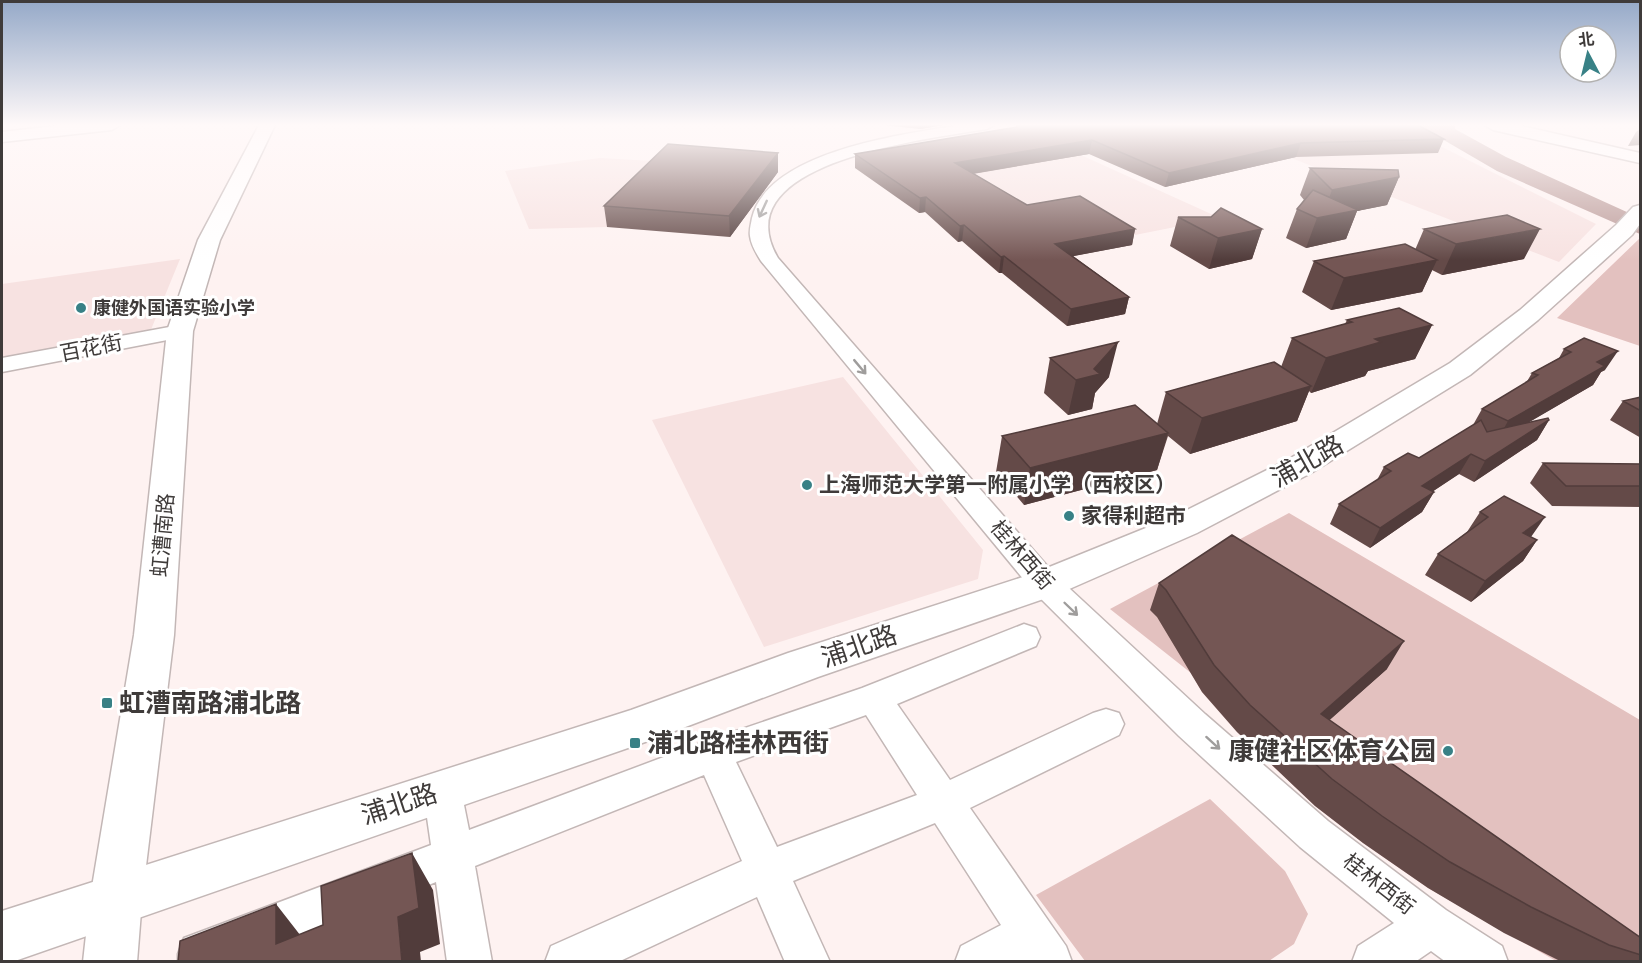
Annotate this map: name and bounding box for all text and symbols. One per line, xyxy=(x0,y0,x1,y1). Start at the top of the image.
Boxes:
north arrow xyxy=(1558,24,1618,84)
text: 北 xyxy=(1577,27,1596,52)
one-way arrow xyxy=(757,200,769,218)
place label: 康健外国语实验小学 xyxy=(93,295,255,321)
marker: 康健外国语实验小学 xyxy=(74,301,88,315)
street label: 百花街 xyxy=(57,327,125,369)
one-way arrow xyxy=(853,359,867,374)
street label: 浦北路 xyxy=(1264,425,1350,497)
place label: 上海师范大学第一附属小学（西校区） xyxy=(819,470,1176,500)
marker: 上海师范大学第一附属小学（西校区） xyxy=(800,478,814,492)
street label: 虹漕南路 xyxy=(144,492,182,578)
place label: 家得利超市 xyxy=(1081,501,1186,531)
marker: 家得利超市 xyxy=(1062,509,1076,523)
street label: 桂林西街 xyxy=(983,513,1061,597)
one-way arrow xyxy=(1064,602,1079,616)
street label: 浦北路 xyxy=(816,615,902,677)
place label: 虹漕南路浦北路 xyxy=(119,684,301,722)
marker: 虹漕南路浦北路 xyxy=(100,696,114,710)
place label: 浦北路桂林西街 xyxy=(647,724,829,762)
place label: 康健社区体育公园 xyxy=(1228,732,1436,770)
marker: 浦北路桂林西街 xyxy=(628,736,642,750)
one-way arrow xyxy=(1205,736,1220,750)
marker: 康健社区体育公园 xyxy=(1441,744,1455,758)
street label: 浦北路 xyxy=(356,774,442,834)
street label: 桂林西街 xyxy=(1337,846,1421,922)

